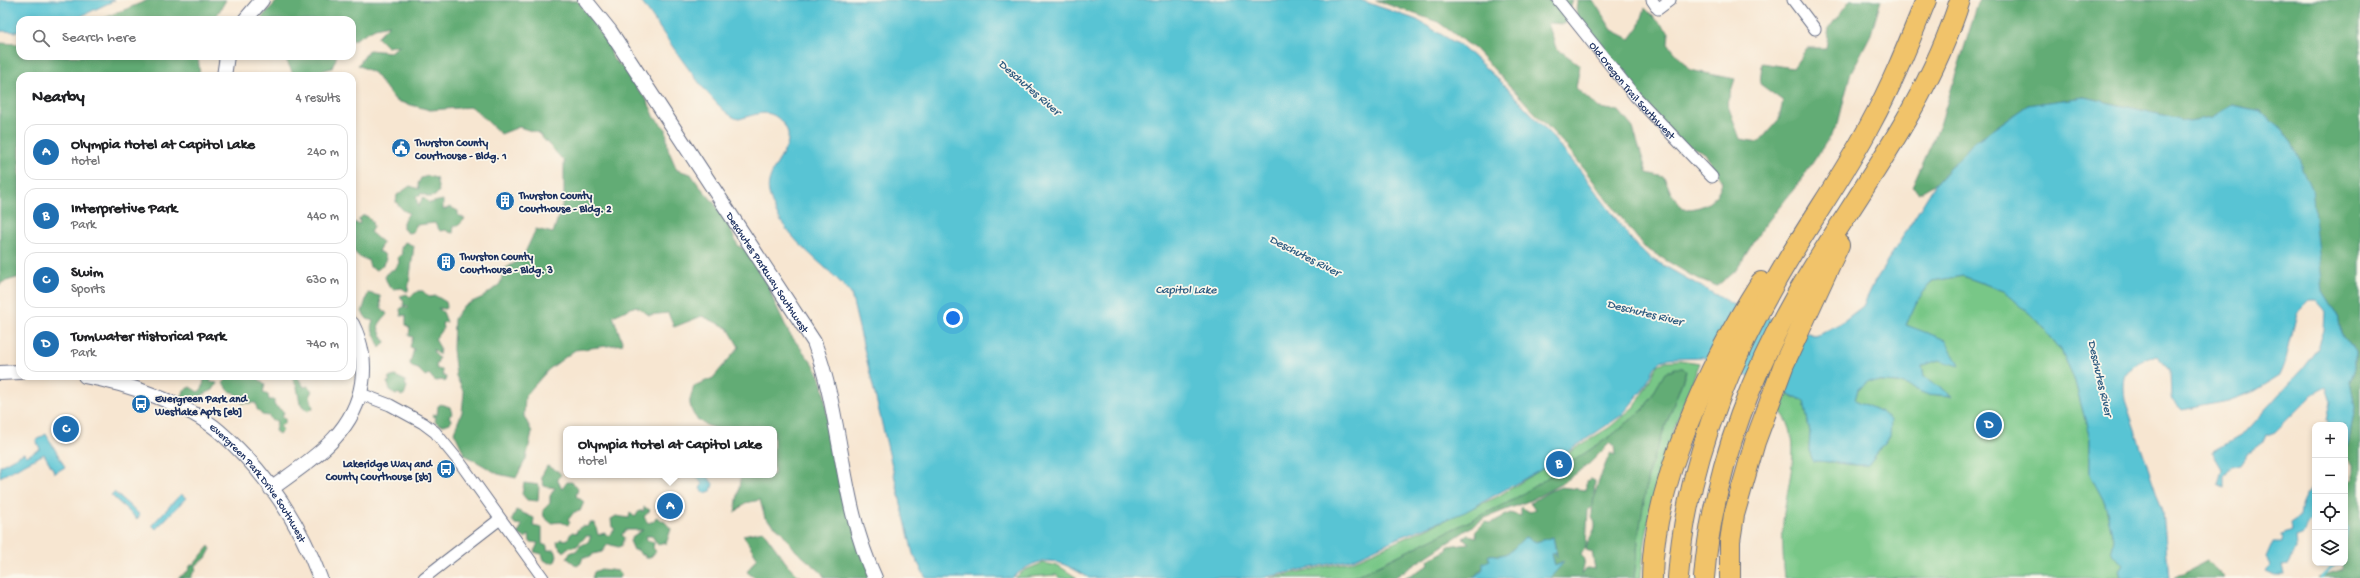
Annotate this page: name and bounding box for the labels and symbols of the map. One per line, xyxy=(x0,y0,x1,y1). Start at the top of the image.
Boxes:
street label: Old Oregon Trail Southwest xyxy=(1586,40,1678,144)
water label: Deschutes River xyxy=(995,58,1065,121)
public building icon: Thurston County Courthouse - Bldg. 1 xyxy=(390,137,412,159)
place label: Thurston County Courthouse - Bldg. 1 xyxy=(414,137,507,164)
building icon: Thurston County Courthouse - Bldg. 2 xyxy=(494,190,516,212)
place label: Thurston County Courthouse - Bldg. 2 xyxy=(518,190,612,217)
street label: Deschutes Parkway Southwest xyxy=(722,210,811,337)
water label: Deschutes River xyxy=(1266,233,1344,282)
building icon: Thurston County Courthouse - Bldg. 3 xyxy=(435,251,457,273)
place label: Thurston County Courthouse - Bldg. 3 xyxy=(459,251,553,278)
water label: Capitol Lake xyxy=(1156,284,1217,298)
water label: Deschutes River xyxy=(1605,298,1687,331)
your location xyxy=(943,308,963,328)
water label: Deschutes River xyxy=(2084,339,2115,420)
bus stop icon: Evergreen Park and Westlake Apts [eb] xyxy=(130,393,152,415)
place label: Evergreen Park and Westlake Apts [eb] xyxy=(154,394,249,419)
pin: D xyxy=(1976,410,2002,440)
pin: C xyxy=(53,414,79,444)
street label: Evergreen Park Drive Southwest xyxy=(206,422,308,546)
pin: B xyxy=(1546,449,1572,479)
bus stop icon: Lakeridge Way and County Courthouse [sb] xyxy=(435,458,457,480)
place label: Lakeridge Way and County Courthouse [sb] xyxy=(325,459,434,484)
pin: A xyxy=(657,491,683,521)

